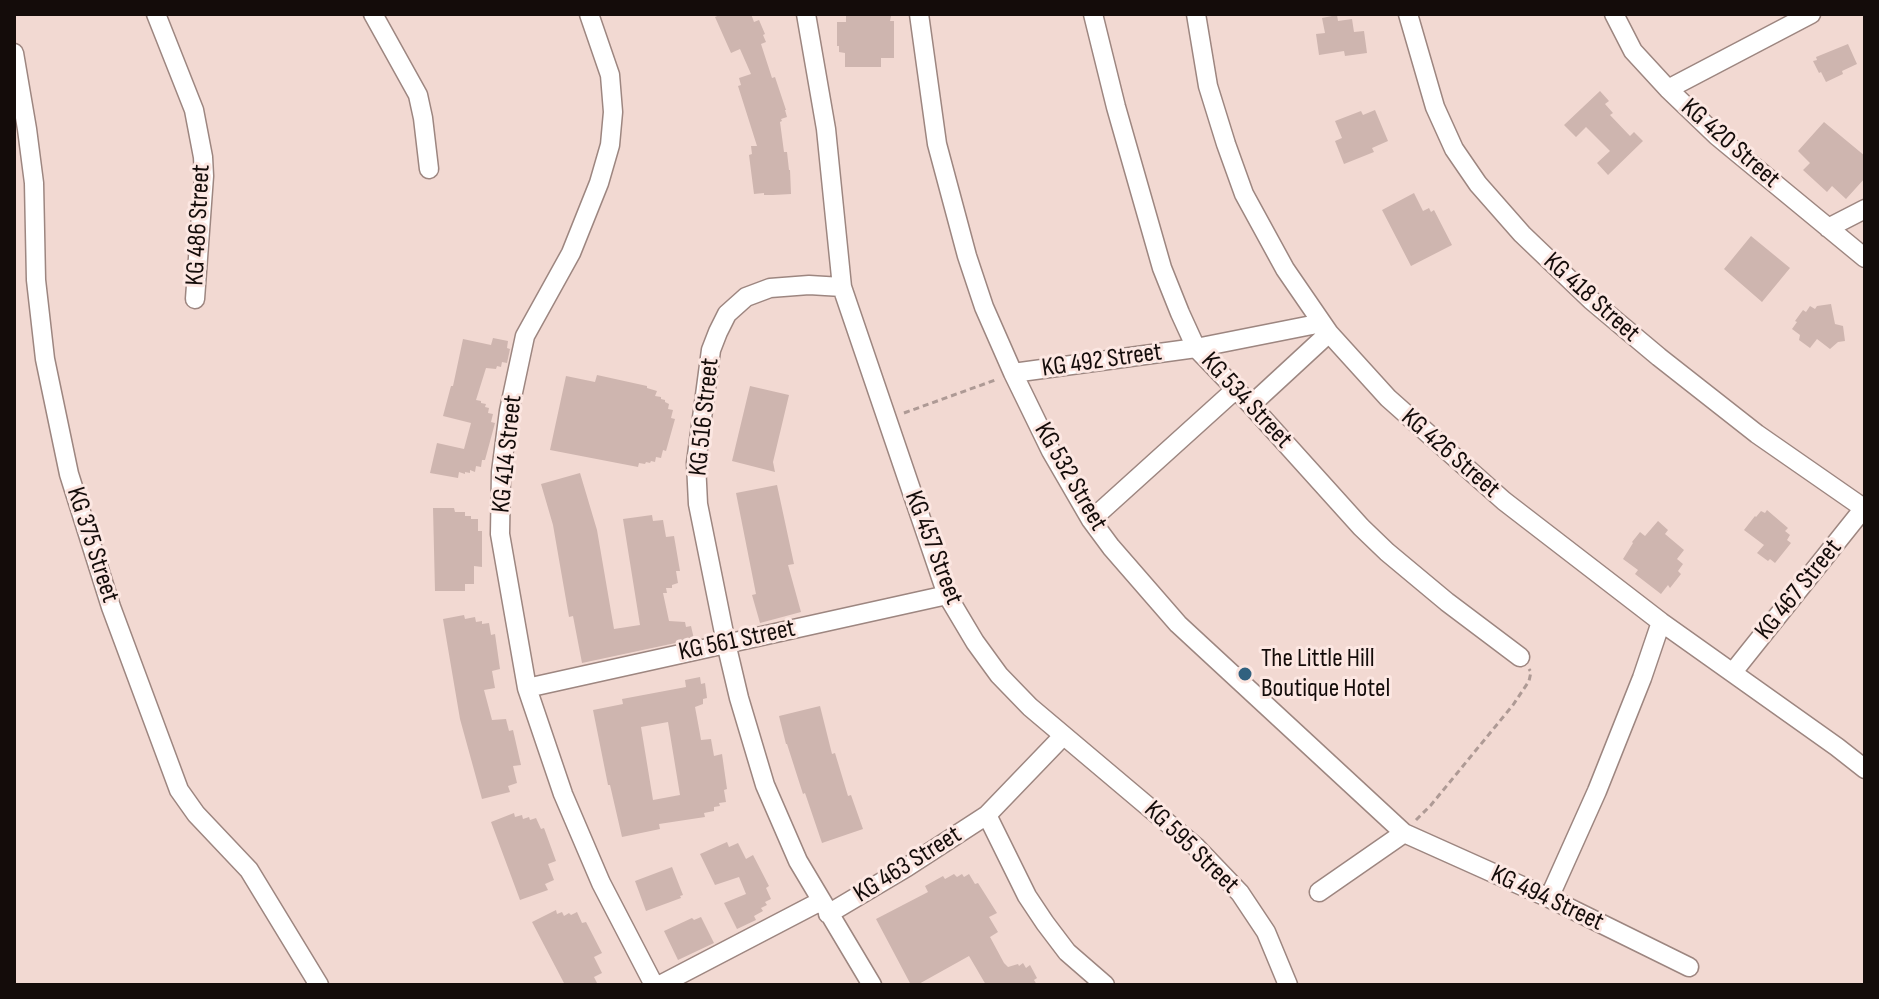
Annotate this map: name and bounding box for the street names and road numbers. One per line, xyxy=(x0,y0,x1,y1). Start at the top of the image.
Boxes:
street label: KG 420 Street xyxy=(1674,93,1786,195)
street label: KG 486 Street xyxy=(180,164,218,286)
street label: KG 418 Street xyxy=(1536,247,1646,349)
street label: KG 492 Street xyxy=(1040,337,1164,385)
street label: KG 534 Street xyxy=(1194,347,1298,455)
street label: KG 516 Street xyxy=(683,356,727,478)
street label: KG 414 Street xyxy=(486,393,530,515)
street label: KG 426 Street xyxy=(1394,403,1506,505)
street label: KG 532 Street xyxy=(1027,417,1113,537)
street label: KG 375 Street xyxy=(59,483,125,607)
street label: KG 457 Street xyxy=(897,487,969,609)
street label: KG 467 Street xyxy=(1749,533,1849,647)
street label: KG 561 Street xyxy=(676,613,798,669)
street label: KG 595 Street xyxy=(1137,795,1245,901)
street label: KG 463 Street xyxy=(849,820,967,910)
street label: KG 494 Street xyxy=(1486,859,1608,939)

